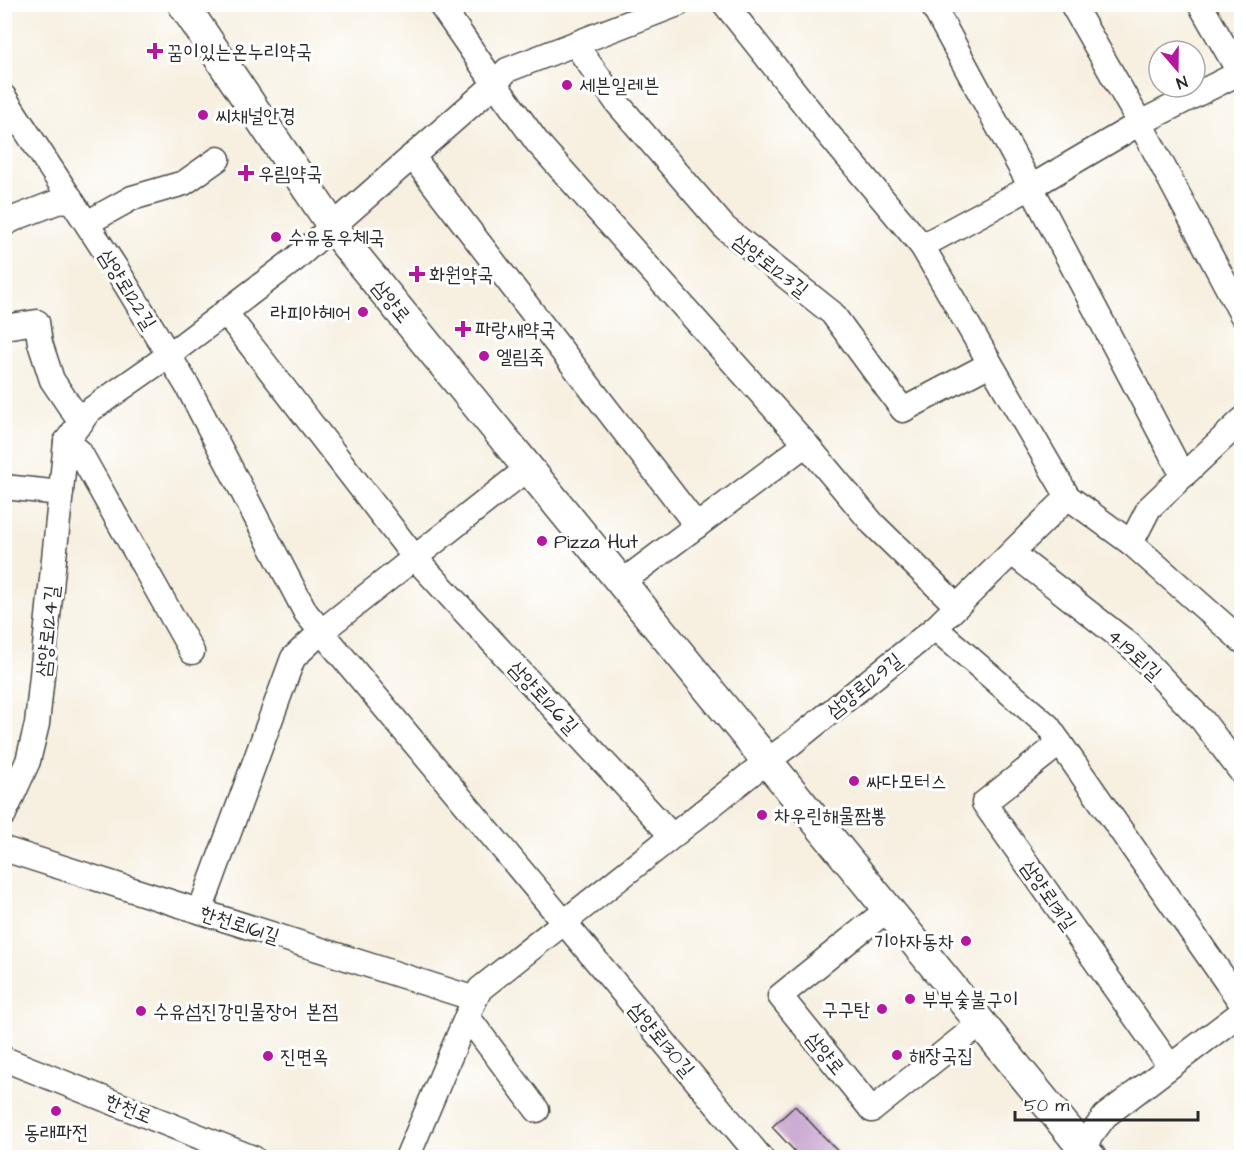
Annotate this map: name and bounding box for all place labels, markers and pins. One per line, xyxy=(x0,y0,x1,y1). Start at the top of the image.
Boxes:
place label: 꿈이있는온누리약국 xyxy=(167,38,312,66)
marker: 꿈이있는온누리약국 xyxy=(148,44,162,58)
place label: 세븐일레븐 xyxy=(579,72,659,100)
marker: 세븐일레븐 xyxy=(560,78,574,92)
place label: 씨채널안경 xyxy=(215,102,295,130)
marker: 씨채널안경 xyxy=(196,108,210,122)
place label: 우림약국 xyxy=(258,160,322,188)
marker: 우림약국 xyxy=(239,166,253,180)
place label: 수유동우체국 xyxy=(288,224,385,252)
marker: 수유동우체국 xyxy=(269,230,283,244)
place label: 화원약국 xyxy=(429,261,493,289)
marker: 화원약국 xyxy=(410,267,424,281)
place label: 라피아헤어 xyxy=(271,299,351,327)
marker: 라피아헤어 xyxy=(356,305,370,319)
place label: 파랑새약국 xyxy=(475,316,555,344)
marker: 파랑새약국 xyxy=(456,322,470,336)
place label: 엘림죽 xyxy=(496,343,544,371)
marker: 엘림죽 xyxy=(477,349,491,363)
place label: Pizza Hut xyxy=(554,528,638,556)
marker: Pizza Hut xyxy=(535,534,549,548)
place label: 싸다모터스 xyxy=(866,768,946,796)
marker: 싸다모터스 xyxy=(847,774,861,788)
place label: 차우린해물짬뽕 xyxy=(774,802,887,830)
marker: 차우린해물짬뽕 xyxy=(755,808,769,822)
place label: 기아자동차 xyxy=(874,928,954,956)
marker: 기아자동차 xyxy=(959,934,973,948)
place label: 부부숯불구이 xyxy=(922,986,1019,1014)
marker: 부부숯불구이 xyxy=(903,992,917,1006)
place label: 구구탄 xyxy=(822,996,870,1024)
place label: 수유섬진강민물장어 본점 xyxy=(153,998,338,1026)
marker: 구구탄 xyxy=(875,1002,889,1016)
marker: 수유섬진강민물장어 본점 xyxy=(134,1004,148,1018)
place label: 해장국집 xyxy=(909,1042,973,1070)
place label: 진면옥 xyxy=(280,1043,328,1071)
marker: 해장국집 xyxy=(890,1048,904,1062)
marker: 진면옥 xyxy=(261,1049,275,1063)
marker: 동래파전 xyxy=(49,1104,63,1118)
place label: 동래파전 xyxy=(24,1119,88,1147)

